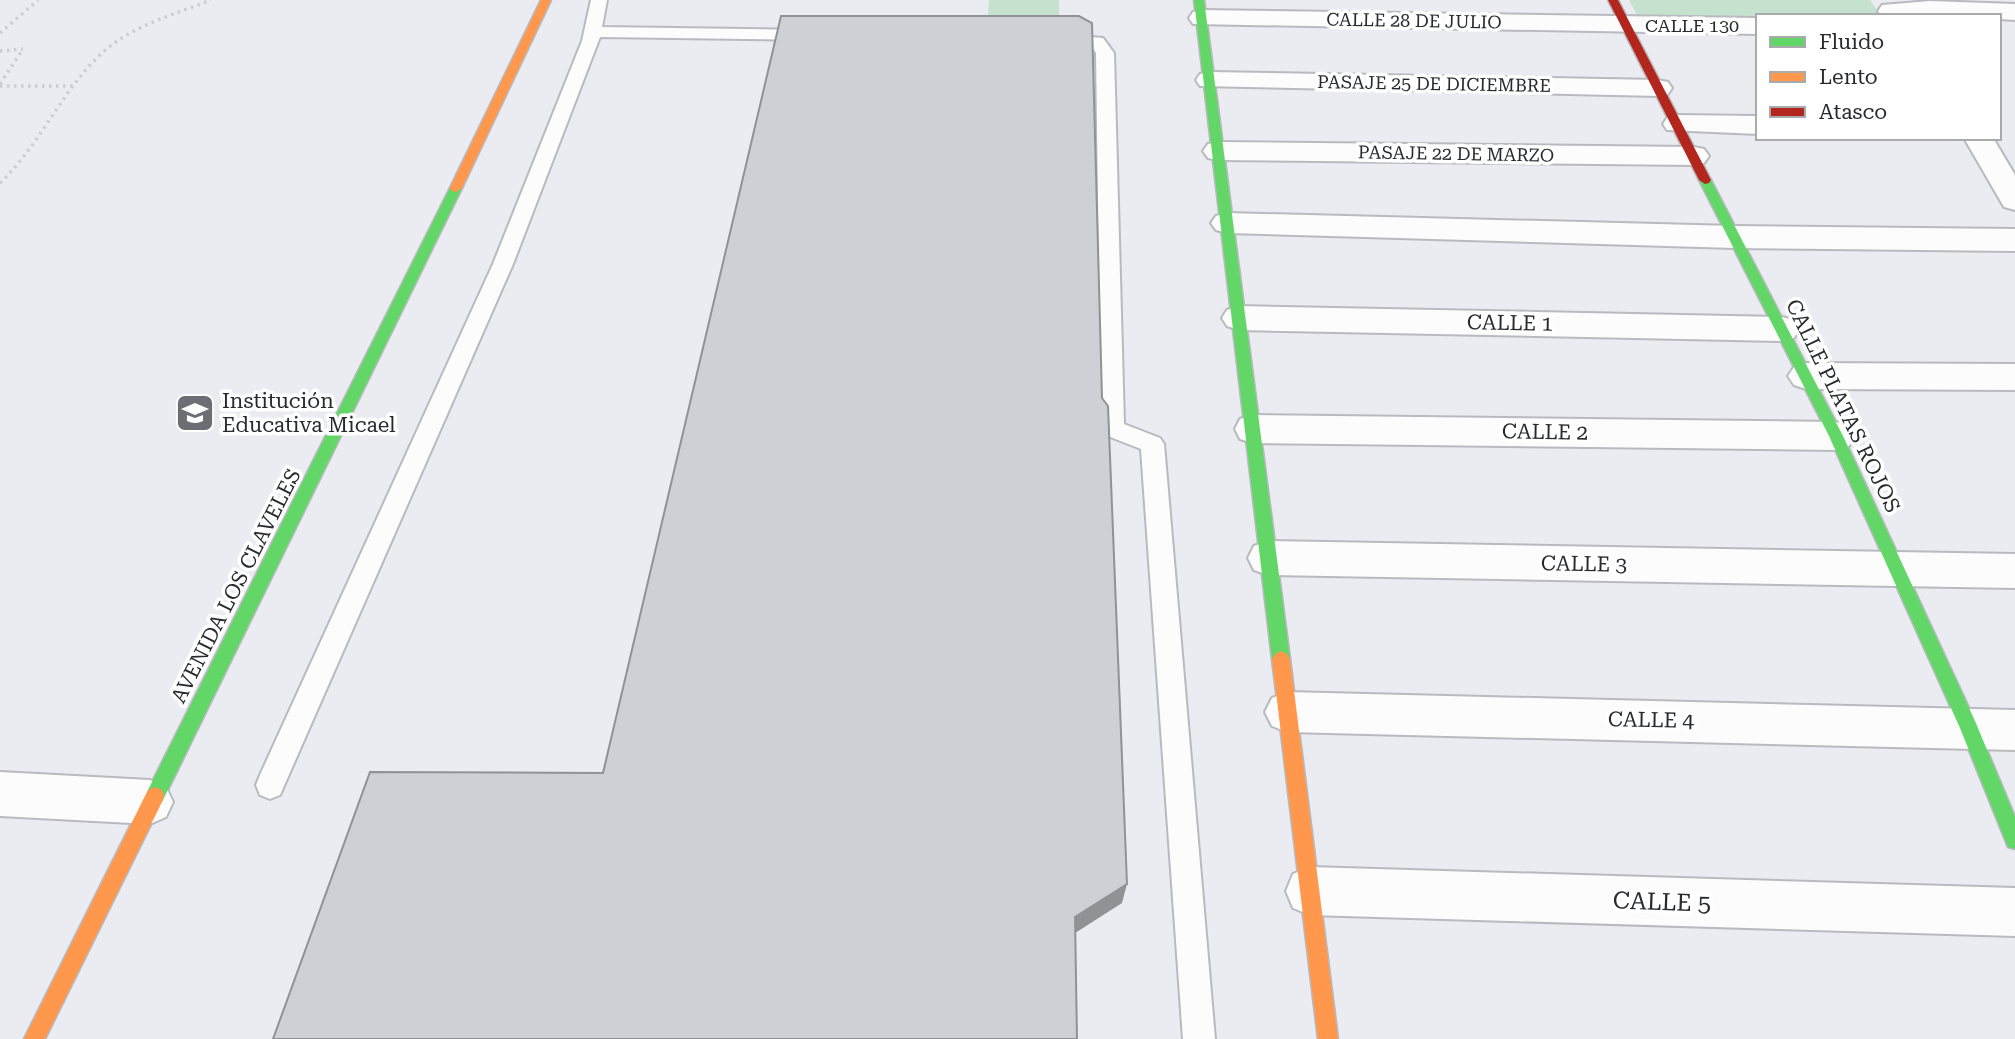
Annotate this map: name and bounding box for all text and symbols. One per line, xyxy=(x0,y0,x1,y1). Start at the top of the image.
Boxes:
street label: CALLE 28 DE JULIO xyxy=(1326,8,1502,33)
legend xyxy=(1756,14,2001,140)
street label: CALLE 130 xyxy=(1645,15,1739,36)
text: Fluido xyxy=(1819,30,1884,54)
text: Lento xyxy=(1819,65,1878,89)
street label: PASAJE 25 DE DICIEMBRE xyxy=(1317,71,1551,96)
text: Atasco xyxy=(1819,100,1887,124)
street label: PASAJE 22 DE MARZO xyxy=(1358,141,1554,166)
street label: CALLE PLATAS ROJOS xyxy=(1781,296,1905,516)
street label: CALLE 1 xyxy=(1467,310,1553,336)
place label: Institución Educativa Micael xyxy=(222,389,396,437)
school or university icon: Institución Educativa Micael xyxy=(174,392,216,434)
street label: CALLE 2 xyxy=(1502,419,1588,445)
street label: AVENIDA LOS CLAVELES xyxy=(166,465,306,707)
street label: CALLE 3 xyxy=(1541,551,1627,577)
street label: CALLE 4 xyxy=(1608,707,1695,733)
street label: CALLE 5 xyxy=(1612,886,1712,918)

